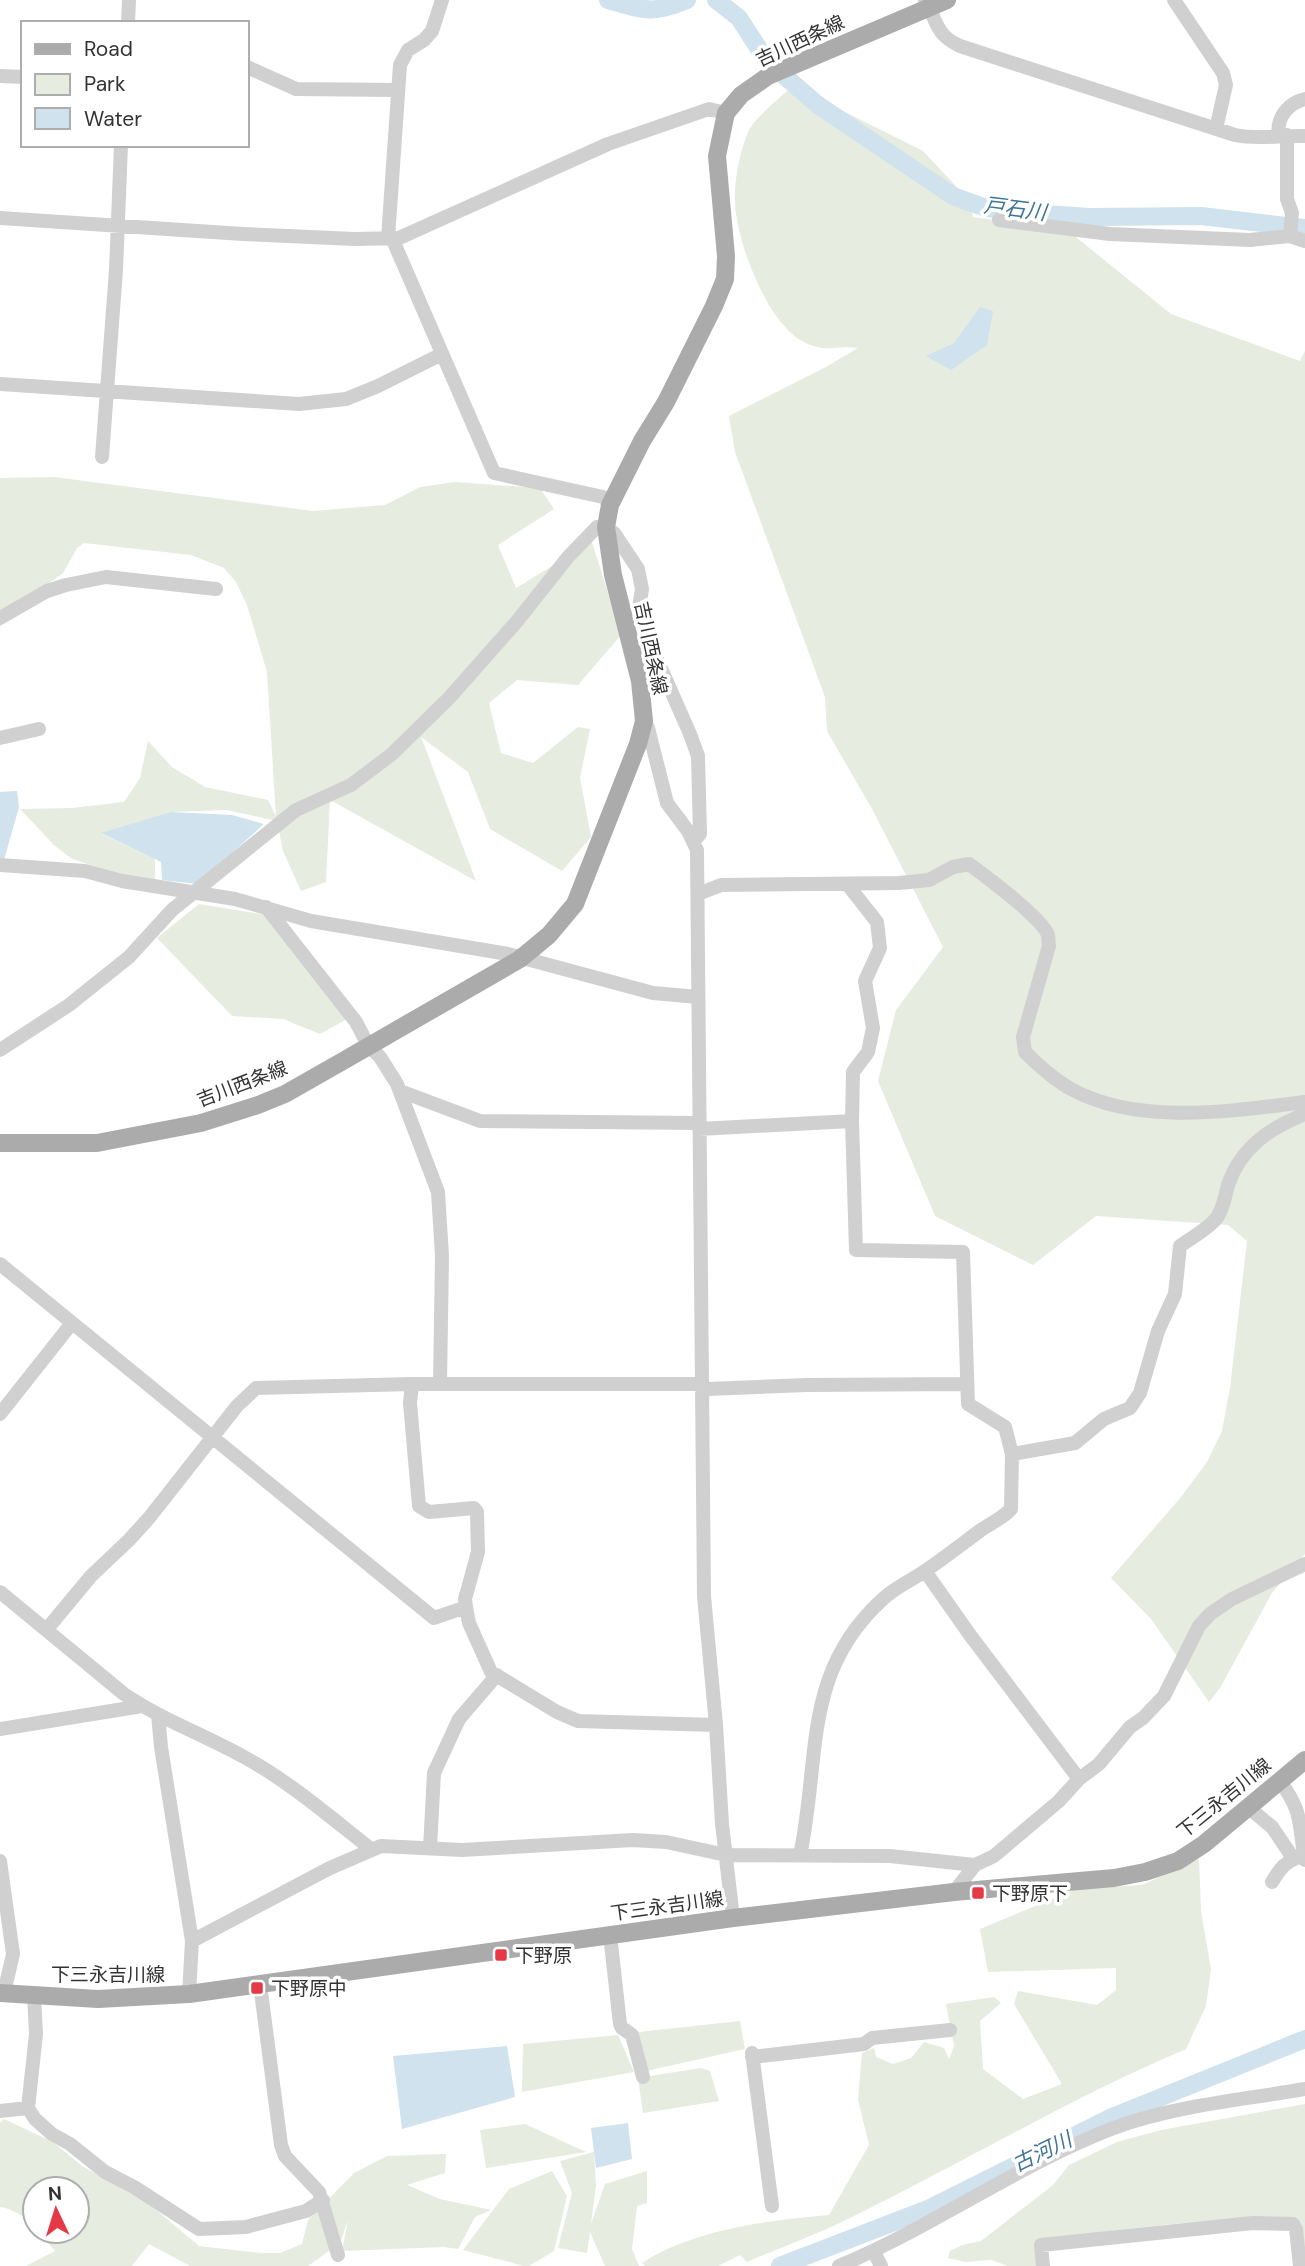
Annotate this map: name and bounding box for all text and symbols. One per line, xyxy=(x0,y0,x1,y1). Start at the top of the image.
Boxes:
street label: 吉川西条線 xyxy=(752,10,848,72)
legend xyxy=(21,21,248,147)
text: Road xyxy=(84,35,133,63)
text: Park xyxy=(84,70,126,98)
text: Water xyxy=(84,105,142,133)
water label: 戸石川 xyxy=(982,191,1050,227)
street label: 吉川西条線 xyxy=(629,599,673,697)
street label: 吉川西条線 xyxy=(193,1055,291,1113)
street label: 下三永吉川線 xyxy=(1172,1752,1276,1844)
place label: 下野原下 xyxy=(992,1881,1068,1906)
marker: 下野原下 xyxy=(970,1885,986,1901)
street label: 下三永吉川線 xyxy=(609,1886,725,1926)
place label: 下野原 xyxy=(515,1943,572,1968)
marker: 下野原 xyxy=(493,1947,509,1963)
street label: 下三永吉川線 xyxy=(51,1962,165,1987)
place label: 下野原中 xyxy=(271,1976,347,2001)
marker: 下野原中 xyxy=(249,1980,265,1996)
water label: 古河川 xyxy=(1008,2125,1078,2178)
north arrow xyxy=(21,2175,91,2245)
text: N xyxy=(47,2181,63,2206)

